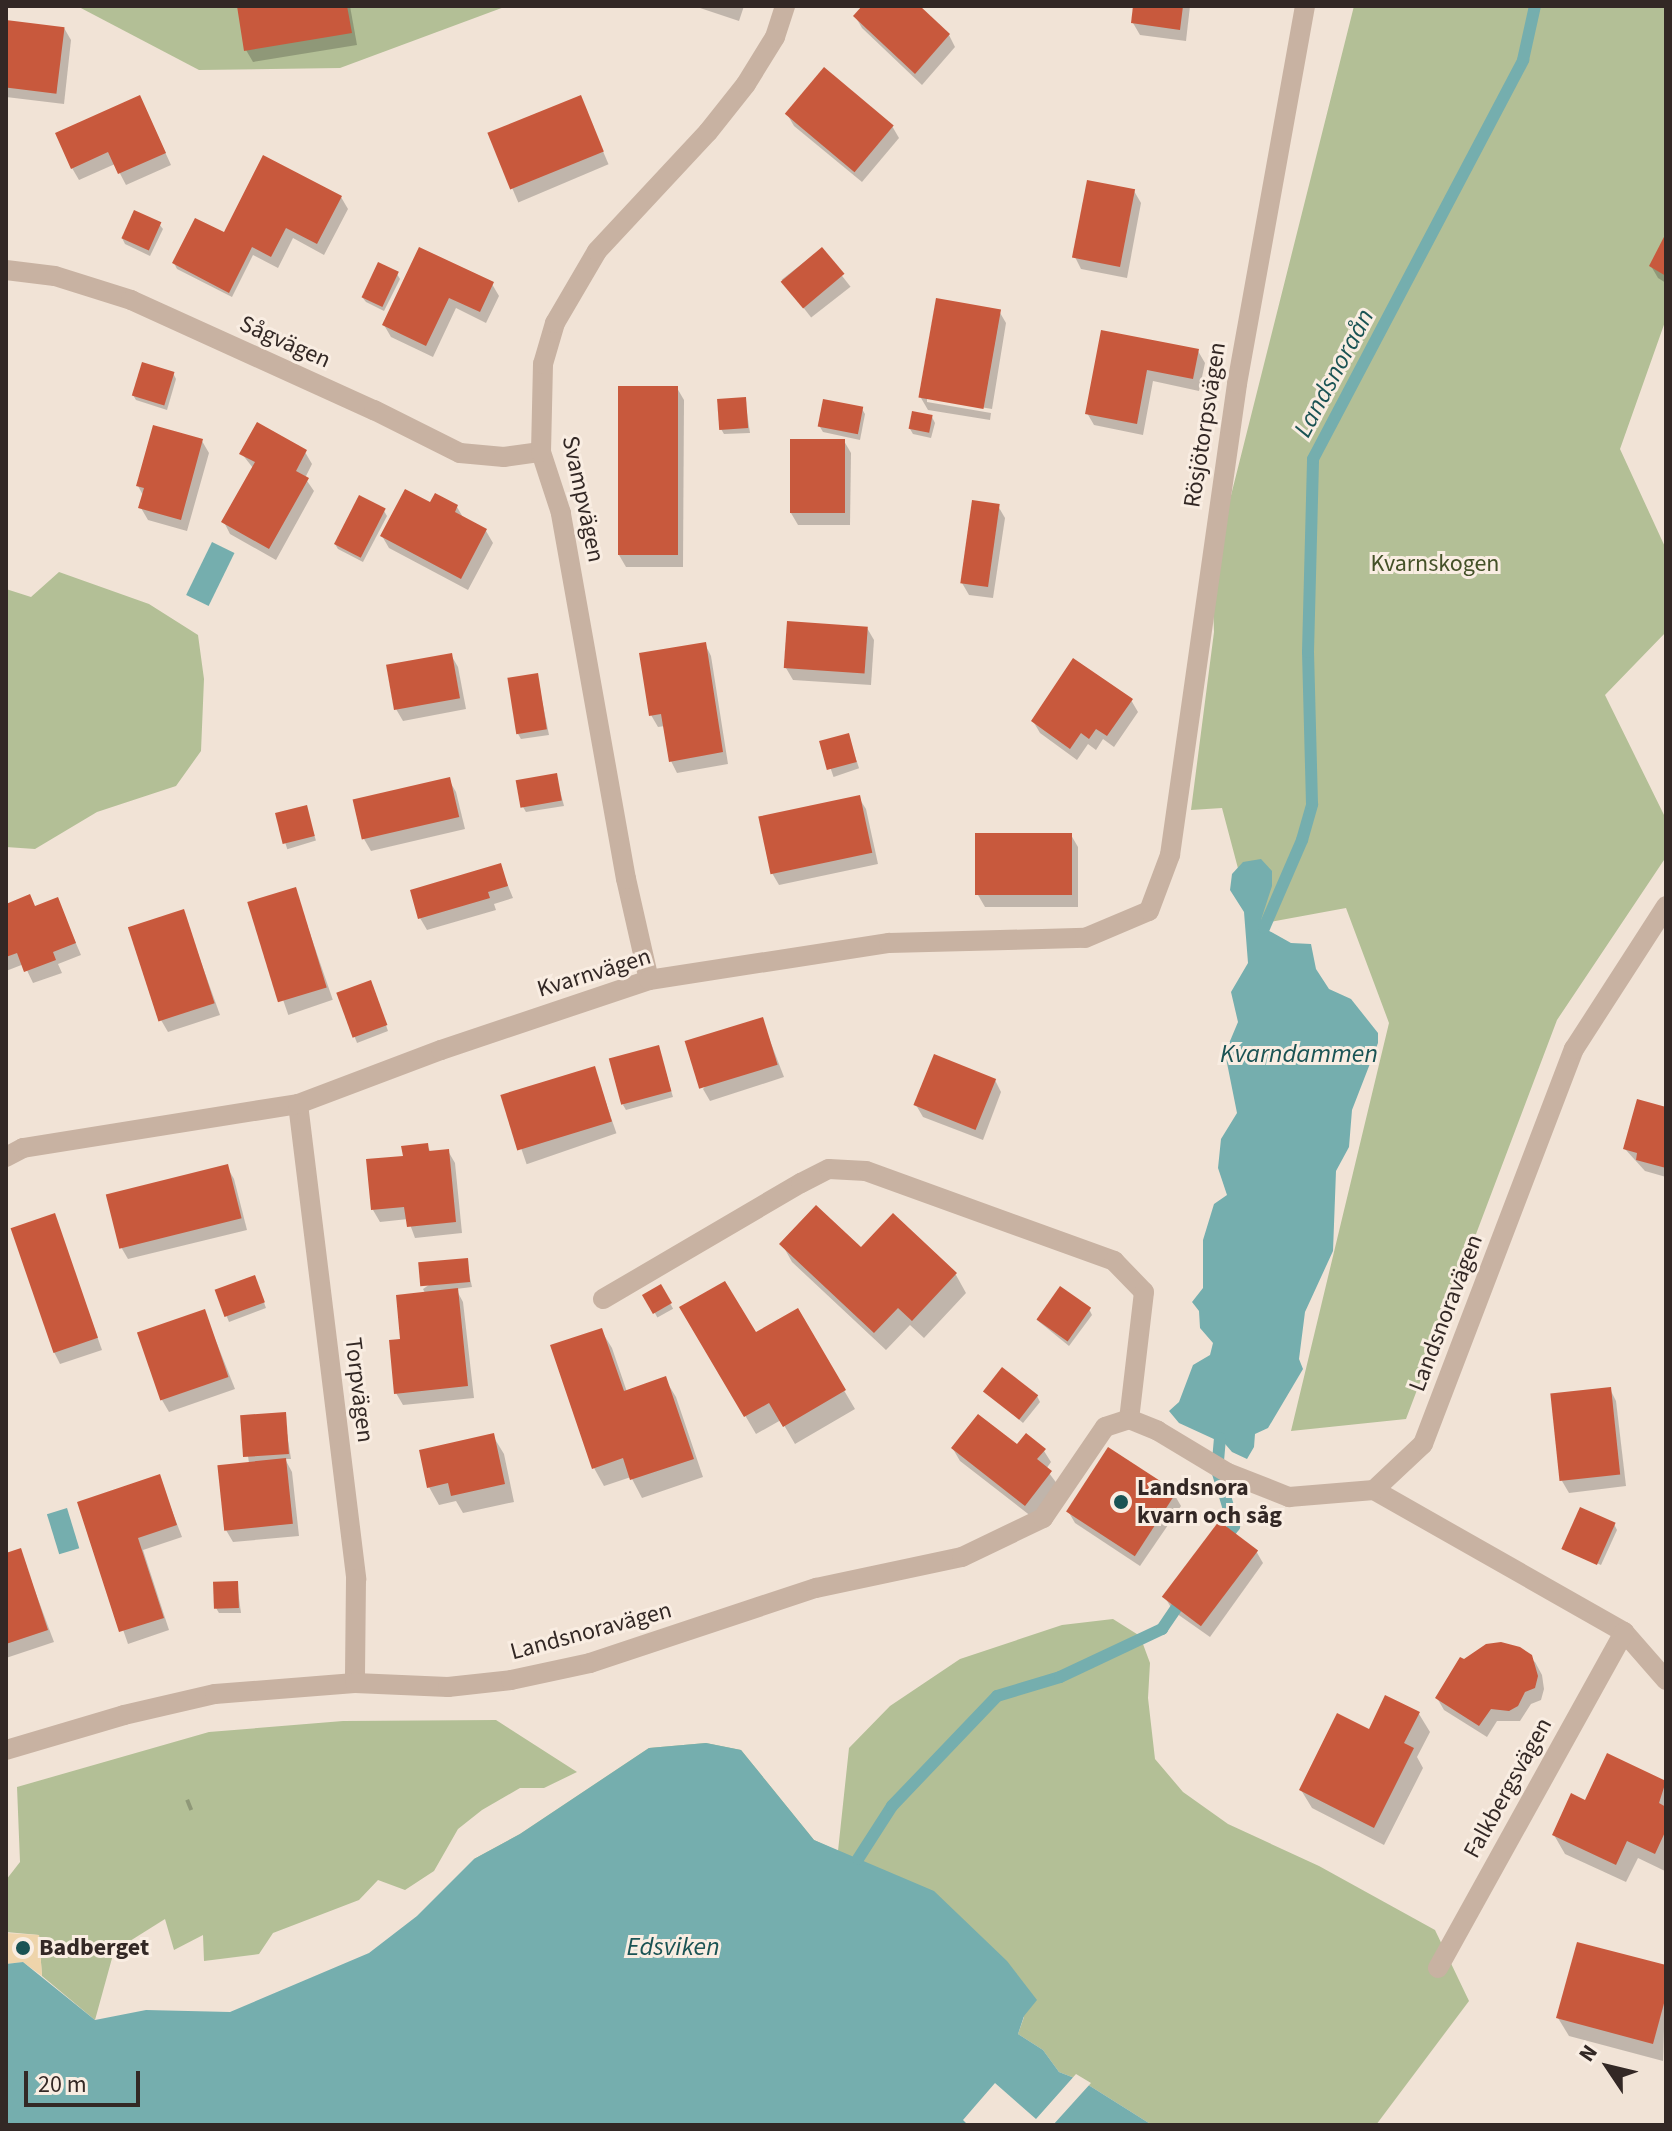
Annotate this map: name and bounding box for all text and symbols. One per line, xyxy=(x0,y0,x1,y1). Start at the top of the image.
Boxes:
water label: Landsnoraån xyxy=(1287,304,1381,442)
street label: Sågvägen xyxy=(235,309,335,375)
street label: Rösjötorpsvägen xyxy=(1178,340,1232,510)
street label: Svampvägen xyxy=(556,433,610,565)
park label: Kvarnskogen xyxy=(1370,550,1500,578)
street label: Kvarnvägen xyxy=(534,942,654,1004)
water label: Kvarndammen xyxy=(1220,1038,1378,1070)
street label: Landsnoravägen xyxy=(1403,1230,1489,1396)
street label: Torpvägen xyxy=(338,1336,380,1444)
place label: Landsnora kvarn och såg xyxy=(1137,1474,1282,1530)
marker: Landsnora kvarn och såg xyxy=(1112,1493,1130,1511)
street label: Landsnoravägen xyxy=(507,1596,675,1666)
street label: Falkbergsvägen xyxy=(1458,1713,1558,1863)
water label: Edsviken xyxy=(626,1931,720,1963)
place label: Badberget xyxy=(39,1934,149,1962)
marker: Badberget xyxy=(14,1939,32,1957)
north arrow xyxy=(1568,2027,1648,2107)
text: N xyxy=(1571,2038,1606,2068)
scale bar xyxy=(28,2055,144,2105)
text: 20 m xyxy=(38,2067,87,2102)

